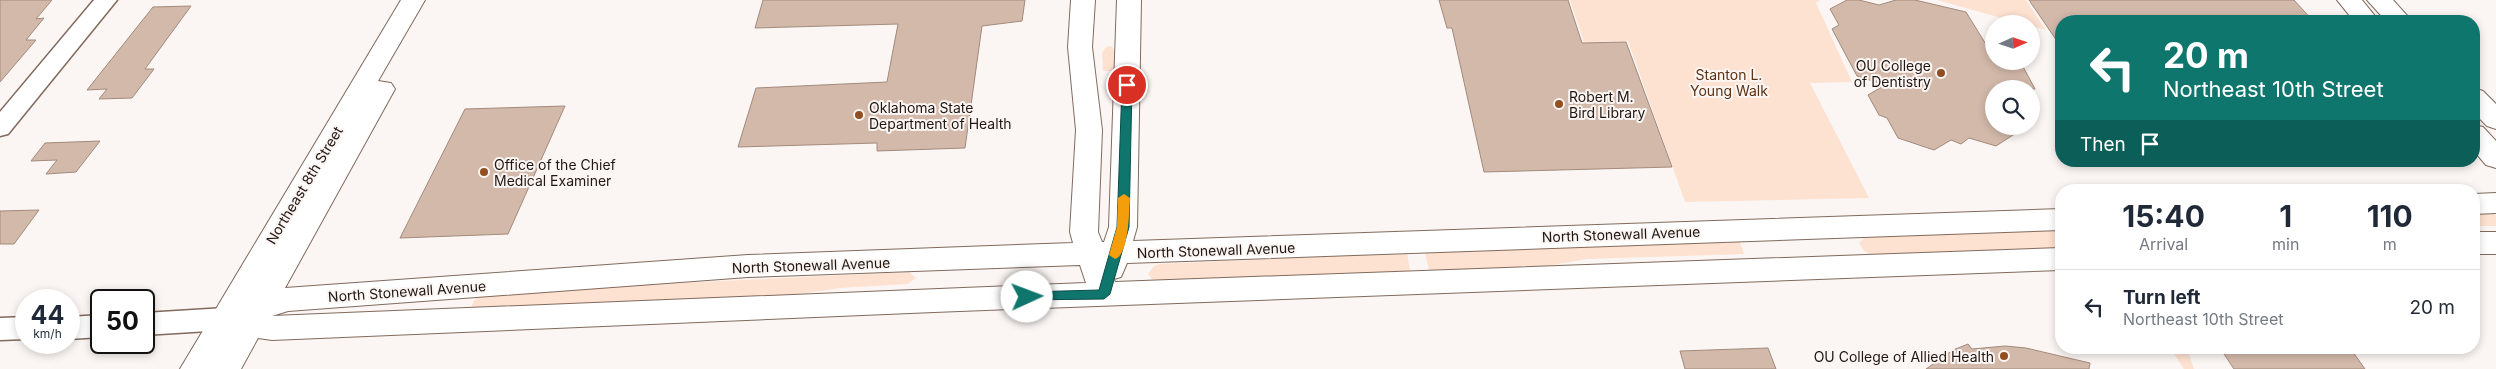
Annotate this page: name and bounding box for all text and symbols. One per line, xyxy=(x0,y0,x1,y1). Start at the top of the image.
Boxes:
north arrow xyxy=(1985,15,2040,70)
map controls xyxy=(1985,15,2040,135)
text: 20 m xyxy=(2163,34,2249,76)
icon: left xyxy=(2080,35,2145,100)
place label: OU College of Dentistry xyxy=(1854,57,1931,90)
pin xyxy=(1106,64,1148,106)
park label: Stanton L. Young Walk xyxy=(1690,66,1768,99)
marker: OU College of Dentistry xyxy=(1935,67,1947,79)
icon: arrive xyxy=(1113,71,1141,99)
text: Northeast 10th Street xyxy=(2163,76,2384,102)
button: search xyxy=(1985,80,2040,135)
place label: Robert M. Bird Library xyxy=(1569,88,1646,121)
marker: Robert M. Bird Library xyxy=(1553,98,1565,110)
place label: Oklahoma State Department of Health xyxy=(869,99,1012,132)
marker: Oklahoma State Department of Health xyxy=(853,109,865,121)
street label: Northeast 8th Street xyxy=(262,123,346,247)
icon: arrive xyxy=(2136,130,2164,158)
text: Then xyxy=(2080,133,2126,156)
place label: Office of the Chief Medical Examiner xyxy=(494,156,616,189)
marker: Office of the Chief Medical Examiner xyxy=(478,166,490,178)
text: 15:40 xyxy=(2122,198,2205,234)
text: 1 xyxy=(2279,198,2292,234)
text: 110 xyxy=(2367,198,2413,234)
street label: North Stonewall Avenue xyxy=(1542,223,1700,245)
text: Arrival xyxy=(2139,234,2188,254)
text: min xyxy=(2272,234,2299,254)
text: m xyxy=(2383,234,2397,254)
street label: North Stonewall Avenue xyxy=(1137,239,1295,261)
street label: North Stonewall Avenue xyxy=(732,254,890,276)
position arrow xyxy=(1000,270,1052,322)
street label: North Stonewall Avenue xyxy=(327,277,487,305)
text: Turn left xyxy=(2123,286,2201,309)
speed limit sign: 50 xyxy=(90,289,155,354)
icon: left xyxy=(2080,293,2108,321)
text: 20 m xyxy=(2409,296,2455,319)
text: 44 xyxy=(31,300,64,330)
text: Northeast 10th Street xyxy=(2123,309,2283,329)
text: km/h xyxy=(33,326,62,341)
place label: OU College of Allied Health xyxy=(1814,348,1994,365)
marker: OU College of Allied Health xyxy=(1998,350,2010,362)

